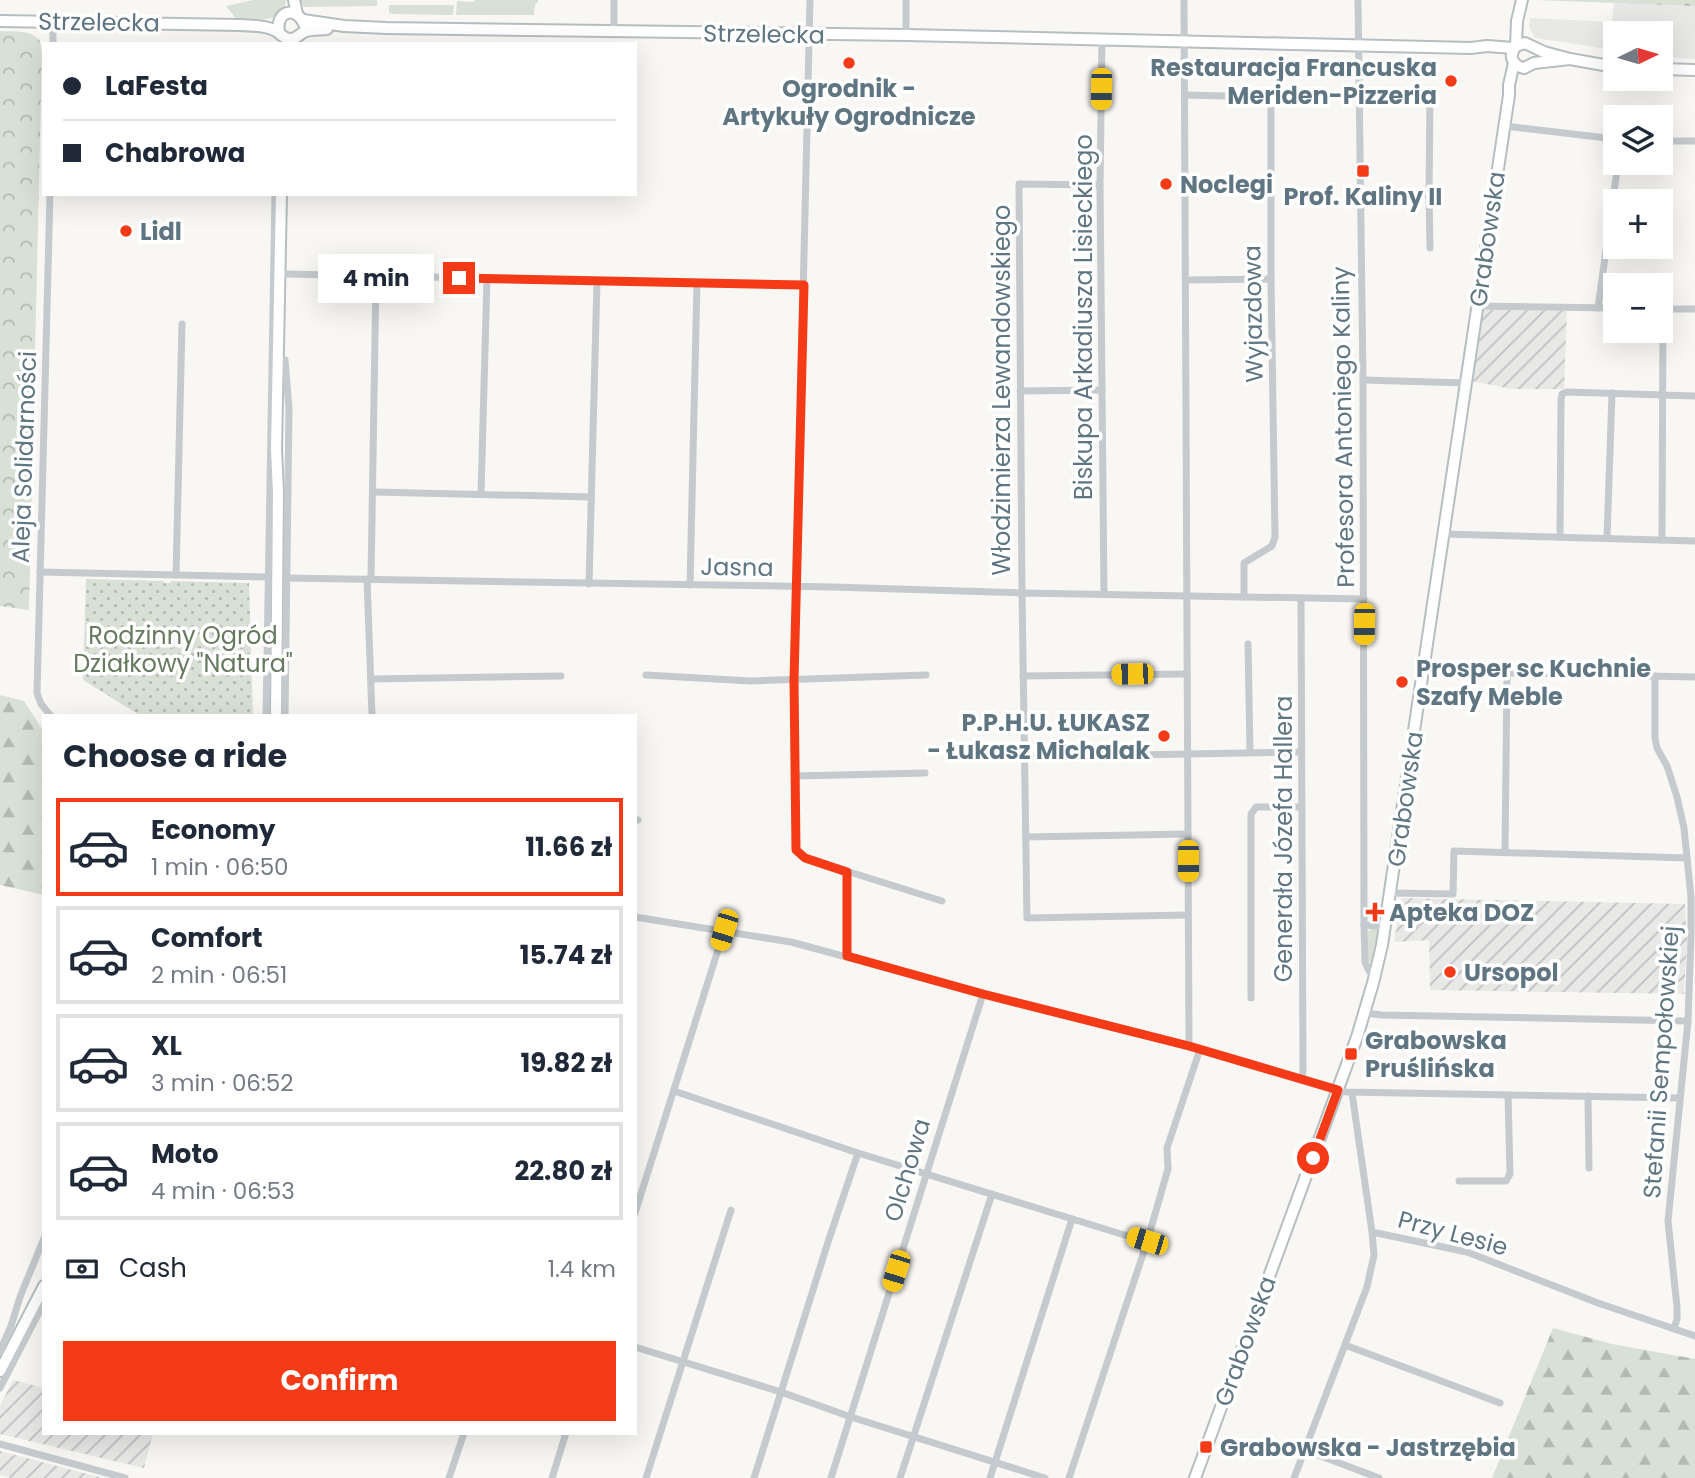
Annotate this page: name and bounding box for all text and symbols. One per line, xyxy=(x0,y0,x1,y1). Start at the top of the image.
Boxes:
street label: Strzelecka xyxy=(38,4,160,40)
street label: Strzelecka xyxy=(703,16,825,52)
north arrow xyxy=(1603,21,1673,91)
map controls xyxy=(1603,21,1673,343)
place label: Restauracja Francuska Meriden-Pizzeria xyxy=(1150,51,1437,112)
marker: Ogrodnik - Artykuły Ogrodnicze xyxy=(841,55,857,71)
text: LaFesta xyxy=(105,68,208,104)
car xyxy=(1091,68,1112,110)
place label: Ogrodnik - Artykuły Ogrodnicze xyxy=(722,72,976,133)
marker: Restauracja Francuska Meriden-Pizzeria xyxy=(1443,73,1459,89)
button: layers xyxy=(1603,105,1673,175)
street label: Biskupa Arkadiusza Lisieckiego xyxy=(1067,134,1100,500)
text: Chabrowa xyxy=(105,135,246,171)
marker: Prof. Kaliny II xyxy=(1355,163,1371,179)
place label: Noclegi xyxy=(1180,168,1273,201)
street label: Grabowska xyxy=(1461,169,1513,309)
marker: Noclegi xyxy=(1158,176,1174,192)
place label: Prof. Kaliny II xyxy=(1284,180,1442,213)
button: + xyxy=(1603,189,1673,259)
street label: Włodzimierza Lewandowskiego xyxy=(985,205,1018,575)
place label: Lidl xyxy=(140,215,182,248)
marker: Lidl xyxy=(118,223,134,239)
street label: Wyjazdowa xyxy=(1235,245,1271,383)
callout: 4 min xyxy=(319,254,434,302)
text: 4 min xyxy=(342,262,410,294)
route end xyxy=(443,262,475,294)
street label: Profesora Antoniego Kaliny xyxy=(1324,266,1362,588)
button: − xyxy=(1603,273,1673,343)
street label: Aleja Solidarności xyxy=(4,351,44,563)
street label: Jasna xyxy=(700,550,774,584)
car xyxy=(1354,603,1375,645)
park label: Rodzinny Ogród Działkowy "Natura" xyxy=(73,619,293,680)
place label: Prosper sc Kuchnie Szafy Meble xyxy=(1416,652,1651,713)
car xyxy=(1111,663,1154,685)
marker: Prosper sc Kuchnie Szafy Meble xyxy=(1394,674,1410,690)
street label: Generała Józefa Hallera xyxy=(1267,696,1300,982)
place label: P.P.H.U. ŁUKASZ - Łukasz Michalak xyxy=(927,706,1150,767)
marker: P.P.H.U. ŁUKASZ - Łukasz Michalak xyxy=(1156,728,1172,744)
street label: Grabowska xyxy=(1379,729,1431,869)
text: Choose a ride xyxy=(63,733,287,778)
text: Economy xyxy=(151,812,275,848)
icon: car xyxy=(67,816,130,879)
text: 11.66 zł xyxy=(525,829,612,865)
car xyxy=(1178,840,1199,882)
text: 1 min · 06:50 xyxy=(151,851,289,883)
place label: Apteka DOZ xyxy=(1389,896,1534,929)
marker: Apteka DOZ xyxy=(1367,904,1383,920)
car xyxy=(708,907,741,953)
text: Comfort xyxy=(151,920,263,956)
icon: car xyxy=(67,924,130,987)
street label: Stefanii Sempołowskiej xyxy=(1635,925,1687,1199)
text: 15.74 zł xyxy=(520,937,612,973)
place label: Ursopol xyxy=(1464,956,1559,989)
text: 2 min · 06:51 xyxy=(151,959,287,991)
marker: Ursopol xyxy=(1442,964,1458,980)
place label: Grabowska Pruślińska xyxy=(1365,1024,1507,1085)
text: XL xyxy=(151,1028,182,1064)
icon: car xyxy=(67,1032,130,1095)
text: 19.82 zł xyxy=(520,1045,612,1081)
marker: Grabowska Pruślińska xyxy=(1343,1046,1359,1062)
text: 3 min · 06:52 xyxy=(151,1067,294,1099)
street label: Olchowa xyxy=(876,1115,938,1225)
text: Moto xyxy=(151,1136,219,1172)
icon: car xyxy=(67,1140,130,1203)
route start xyxy=(1297,1142,1329,1174)
text: 22.80 zł xyxy=(514,1153,612,1189)
text: 4 min · 06:53 xyxy=(151,1175,295,1207)
street label: Przy Lesie xyxy=(1395,1203,1511,1263)
car xyxy=(1124,1225,1171,1257)
car xyxy=(880,1248,913,1294)
icon: cash xyxy=(63,1250,101,1288)
text: Cash xyxy=(119,1250,187,1286)
text: 1.4 km xyxy=(548,1253,616,1285)
street label: Grabowska xyxy=(1206,1271,1284,1411)
button: Confirm xyxy=(63,1341,616,1421)
place label: Grabowska - Jastrzębia xyxy=(1220,1431,1516,1464)
marker: Grabowska - Jastrzębia xyxy=(1198,1439,1214,1455)

